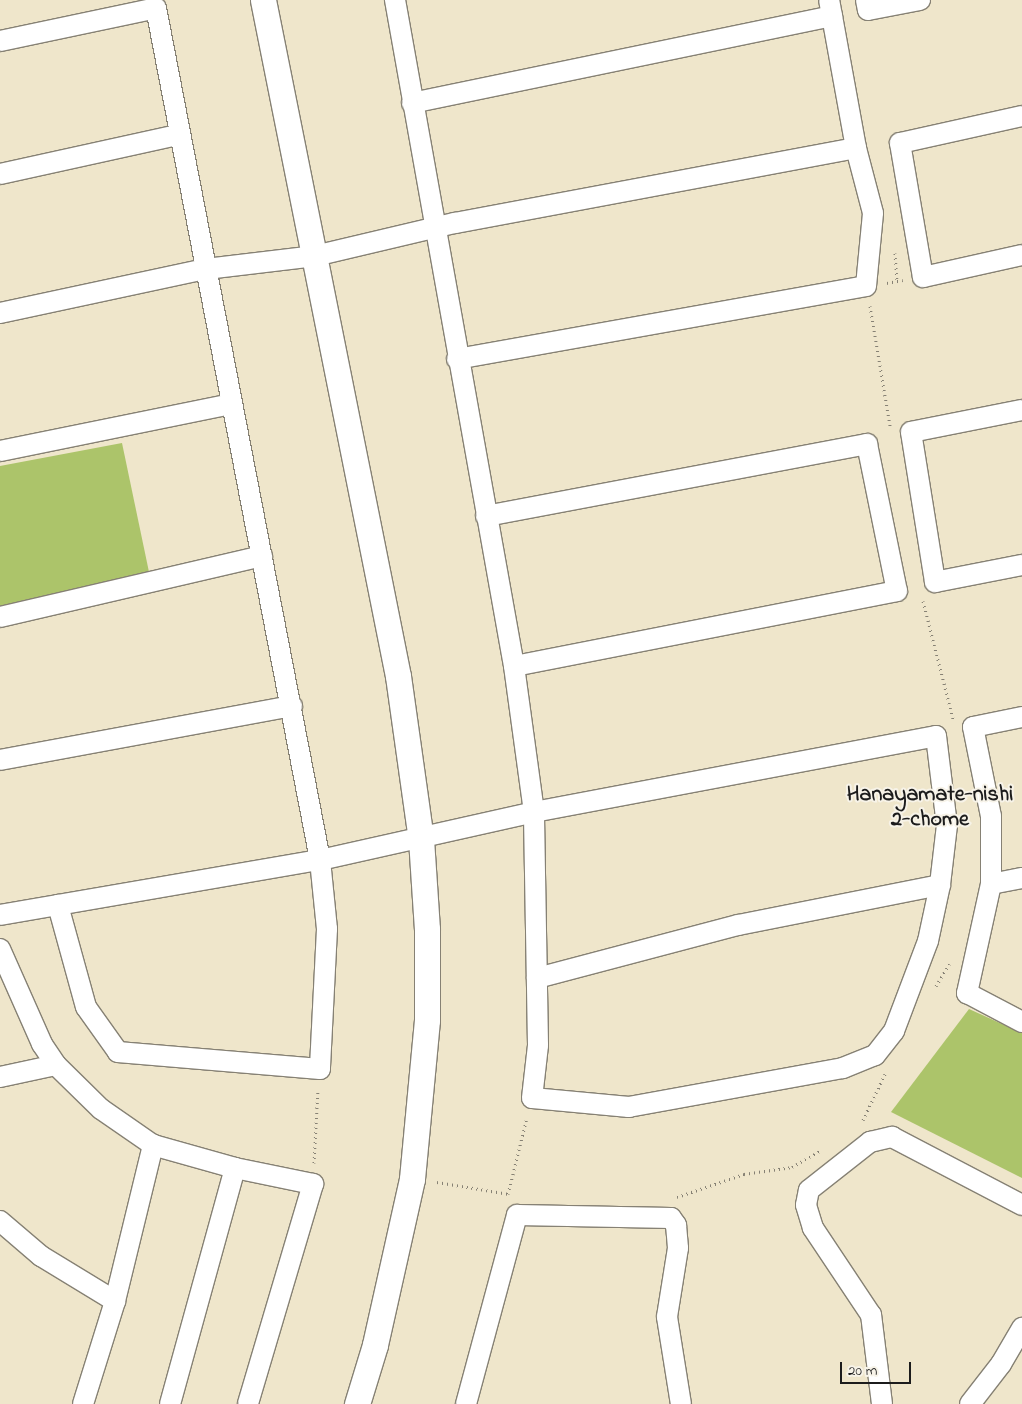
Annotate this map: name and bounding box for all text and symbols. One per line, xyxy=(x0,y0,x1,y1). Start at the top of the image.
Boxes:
district label: Hanayamate-nishi 2-chome xyxy=(847,782,1013,834)
scale bar xyxy=(842,1352,913,1384)
text: 20 m xyxy=(848,1360,877,1382)

